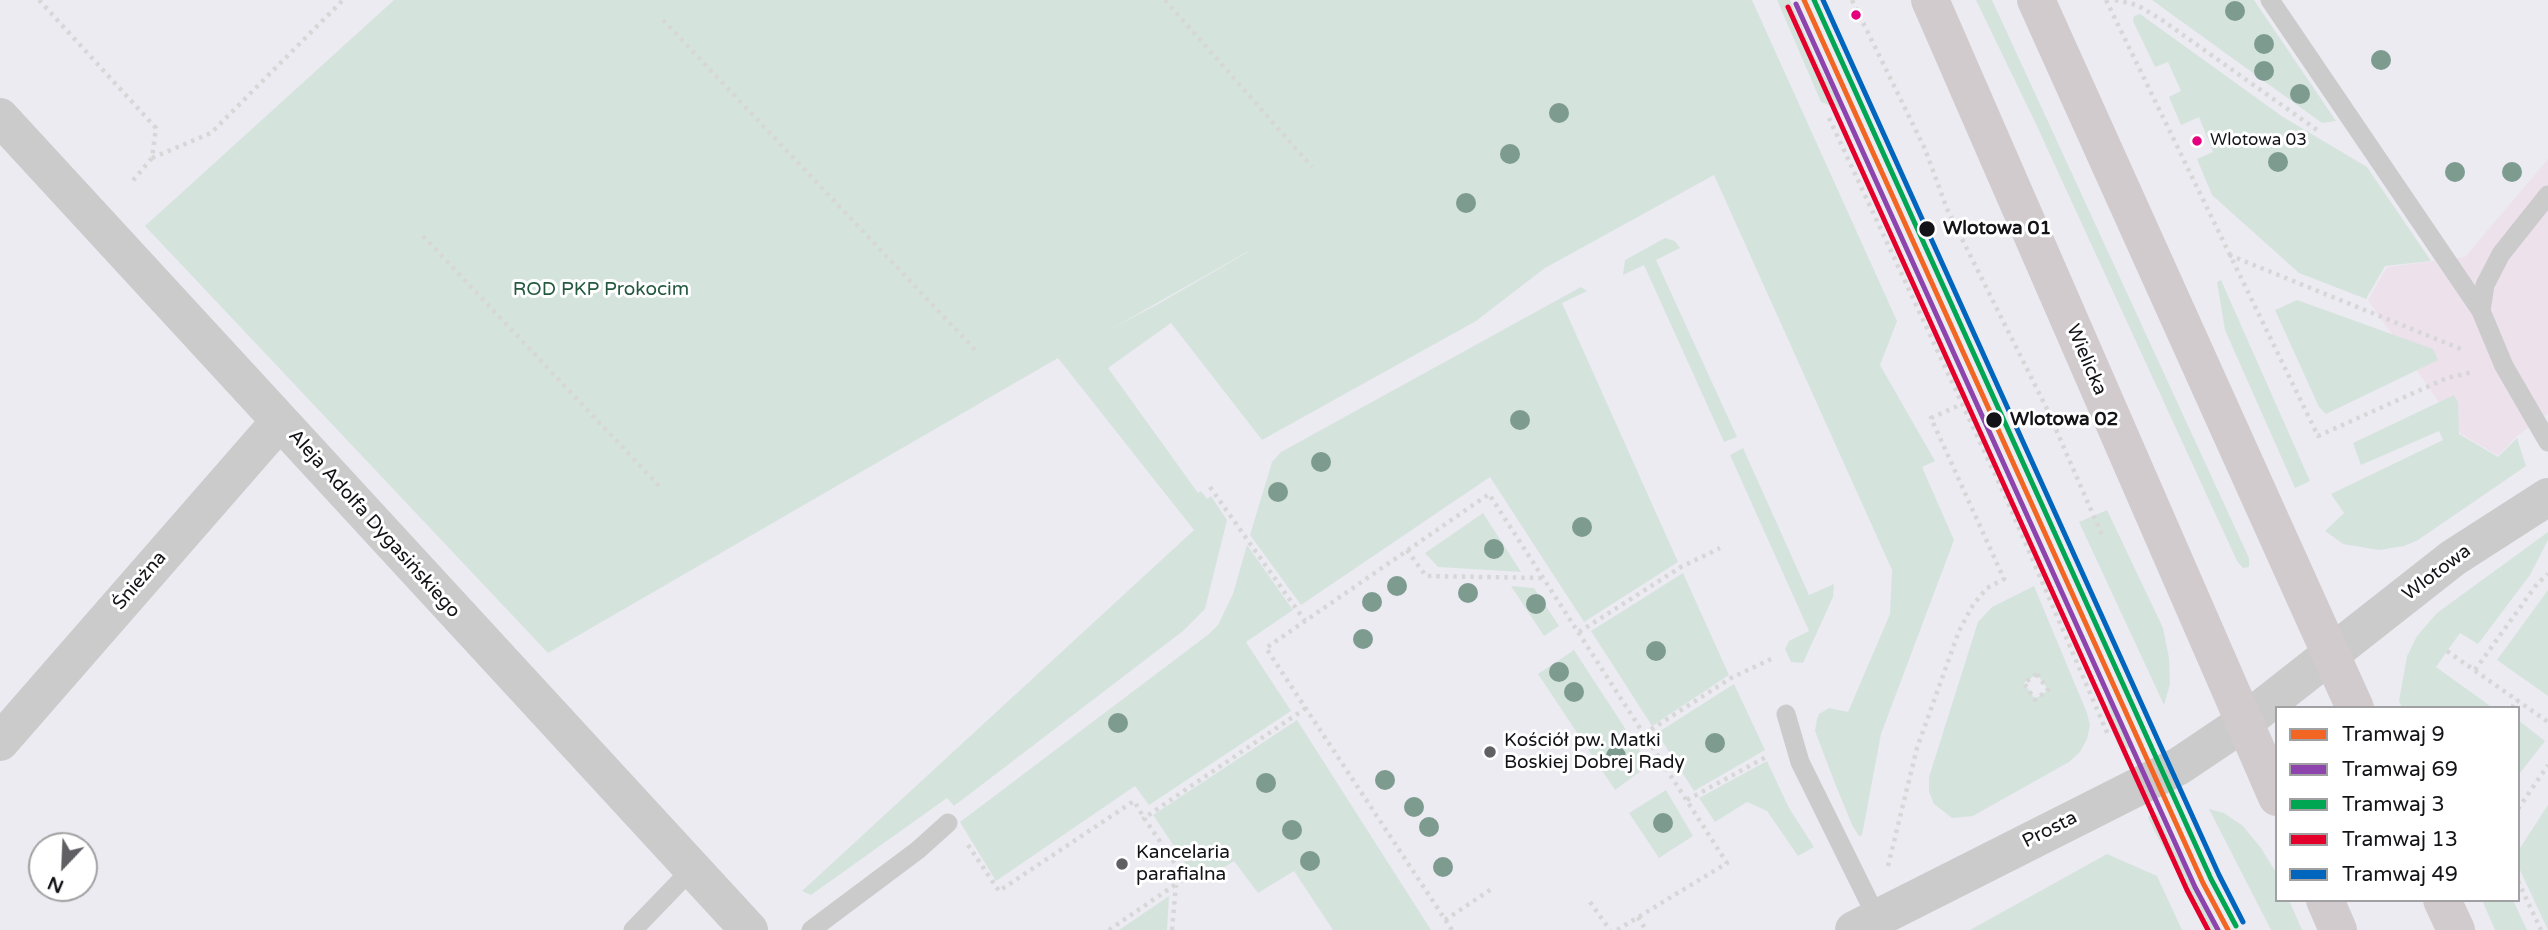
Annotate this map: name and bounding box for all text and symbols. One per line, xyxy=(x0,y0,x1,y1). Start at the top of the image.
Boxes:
unlabelled marker xyxy=(1849,8,1863,22)
place label: Wlotowa 03 xyxy=(2210,131,2307,151)
marker: Wlotowa 03 xyxy=(2190,134,2204,148)
place label: Wlotowa 01 xyxy=(1943,218,2051,240)
marker: Wlotowa 01 xyxy=(1917,219,1937,239)
park label: ROD PKP Prokocim xyxy=(513,279,689,301)
street label: Wielicka xyxy=(2061,321,2111,399)
place label: Wlotowa 02 xyxy=(2010,409,2118,431)
marker: Wlotowa 02 xyxy=(1984,410,2004,430)
street label: Aleja Adolfa Dygasińskiego xyxy=(283,425,465,623)
street label: Wlotowa xyxy=(2398,540,2476,606)
street label: Śnieżna xyxy=(108,547,172,615)
legend xyxy=(2275,706,2520,902)
text: Tramwaj 9 xyxy=(2342,722,2445,747)
place label: Kościół pw. Matki Boskiej Dobrej Rady xyxy=(1504,730,1685,774)
marker: Kościół pw. Matki Boskiej Dobrej Rady xyxy=(1482,744,1498,760)
text: Tramwaj 69 xyxy=(2342,757,2458,782)
text: Tramwaj 3 xyxy=(2342,792,2445,817)
street label: Prosta xyxy=(2019,807,2081,853)
text: Tramwaj 13 xyxy=(2342,827,2458,852)
north arrow xyxy=(28,832,98,902)
place label: Kancelaria parafialna xyxy=(1136,842,1230,886)
marker: Kancelaria parafialna xyxy=(1114,856,1130,872)
text: Tramwaj 49 xyxy=(2342,862,2458,887)
text: N xyxy=(44,871,67,898)

